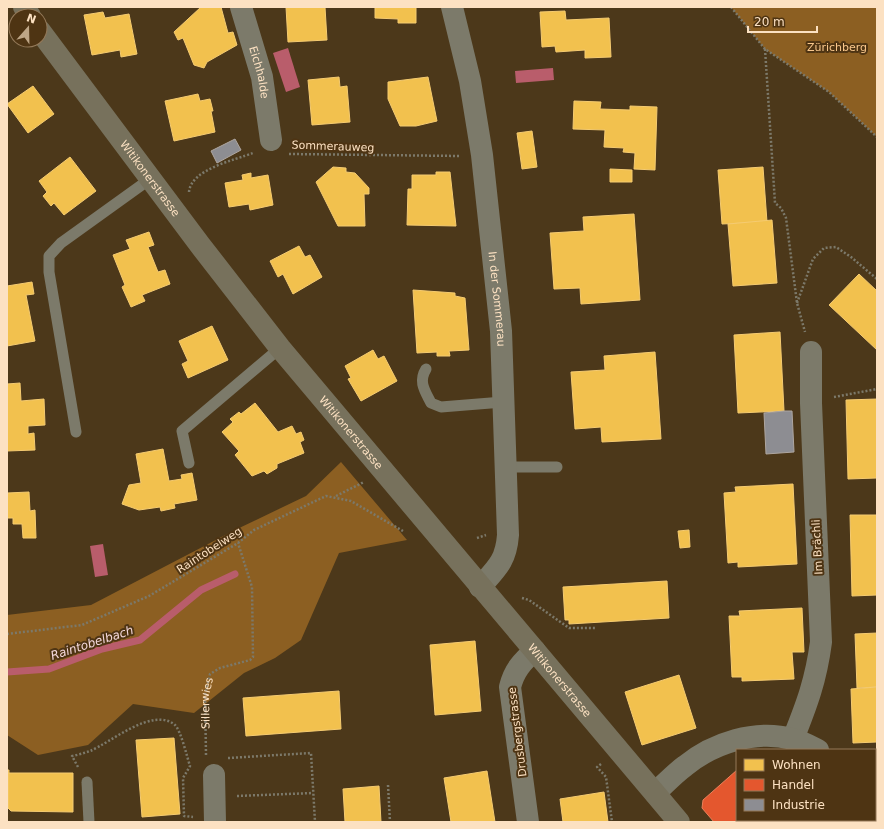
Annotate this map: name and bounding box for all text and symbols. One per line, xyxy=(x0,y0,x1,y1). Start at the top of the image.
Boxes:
north arrow xyxy=(8,8,48,48)
scale bar xyxy=(748,8,817,34)
text: N xyxy=(25,11,38,27)
text: 20 m xyxy=(754,15,785,29)
park label: Zürichberg xyxy=(807,41,867,54)
street label: Eichhalde xyxy=(246,45,271,100)
street label: Witikonerstrasse xyxy=(117,138,183,219)
street label: Sommerauweg xyxy=(291,139,375,154)
street label: In der Sommerau xyxy=(485,251,508,347)
street label: Witikonerstrasse xyxy=(316,394,385,472)
street label: Im Brächli xyxy=(810,519,825,575)
street label: Raintobelweg xyxy=(174,525,244,576)
water label: Raintobelbach xyxy=(49,623,135,663)
street label: Witikonerstrasse xyxy=(525,641,594,720)
street label: Sillerwies xyxy=(199,676,216,729)
street label: Drusbergstrasse xyxy=(506,686,529,778)
legend xyxy=(736,749,876,821)
text: Wohnen xyxy=(772,758,821,772)
text: Handel xyxy=(772,778,814,792)
text: Industrie xyxy=(772,798,825,812)

